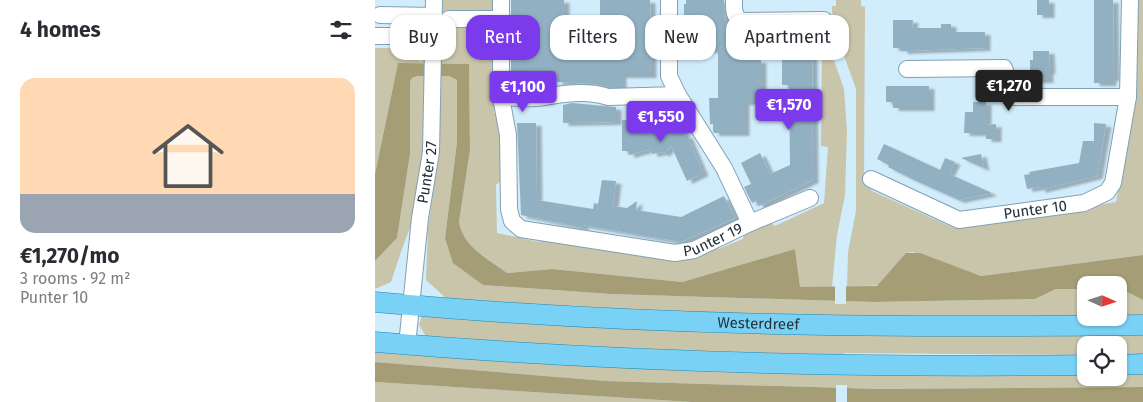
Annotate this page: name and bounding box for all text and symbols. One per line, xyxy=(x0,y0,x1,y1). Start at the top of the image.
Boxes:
chip: Buy xyxy=(390,15,456,60)
chip: Rent xyxy=(466,15,540,60)
chip: Filters xyxy=(550,15,635,60)
chip: New xyxy=(645,15,716,60)
chip: Apartment xyxy=(726,15,849,60)
icon: filters xyxy=(327,16,355,44)
text: 4 homes xyxy=(20,17,101,43)
pin: €1,100 xyxy=(482,70,564,113)
pin: €1,270 xyxy=(968,70,1050,112)
text: €1,270 xyxy=(986,76,1032,95)
text: €1,100 xyxy=(501,77,545,96)
pin: €1,570 xyxy=(748,88,830,131)
text: €1,570 xyxy=(766,95,812,114)
pin: €1,550 xyxy=(620,100,702,143)
text: €1,550 xyxy=(638,107,684,126)
icon: home xyxy=(143,111,233,201)
street label: Punter 27 xyxy=(414,141,440,205)
street label: Punter 10 xyxy=(1002,196,1068,223)
street label: Punter 19 xyxy=(682,219,745,261)
text: €1,270/mo xyxy=(20,243,119,269)
text: 3 rooms · 92 m² xyxy=(20,269,130,288)
north arrow xyxy=(1077,276,1127,326)
map controls xyxy=(1077,276,1127,386)
text: Punter 10 xyxy=(20,288,88,307)
street label: Westerdreef xyxy=(717,314,800,334)
button: locate xyxy=(1077,336,1127,386)

